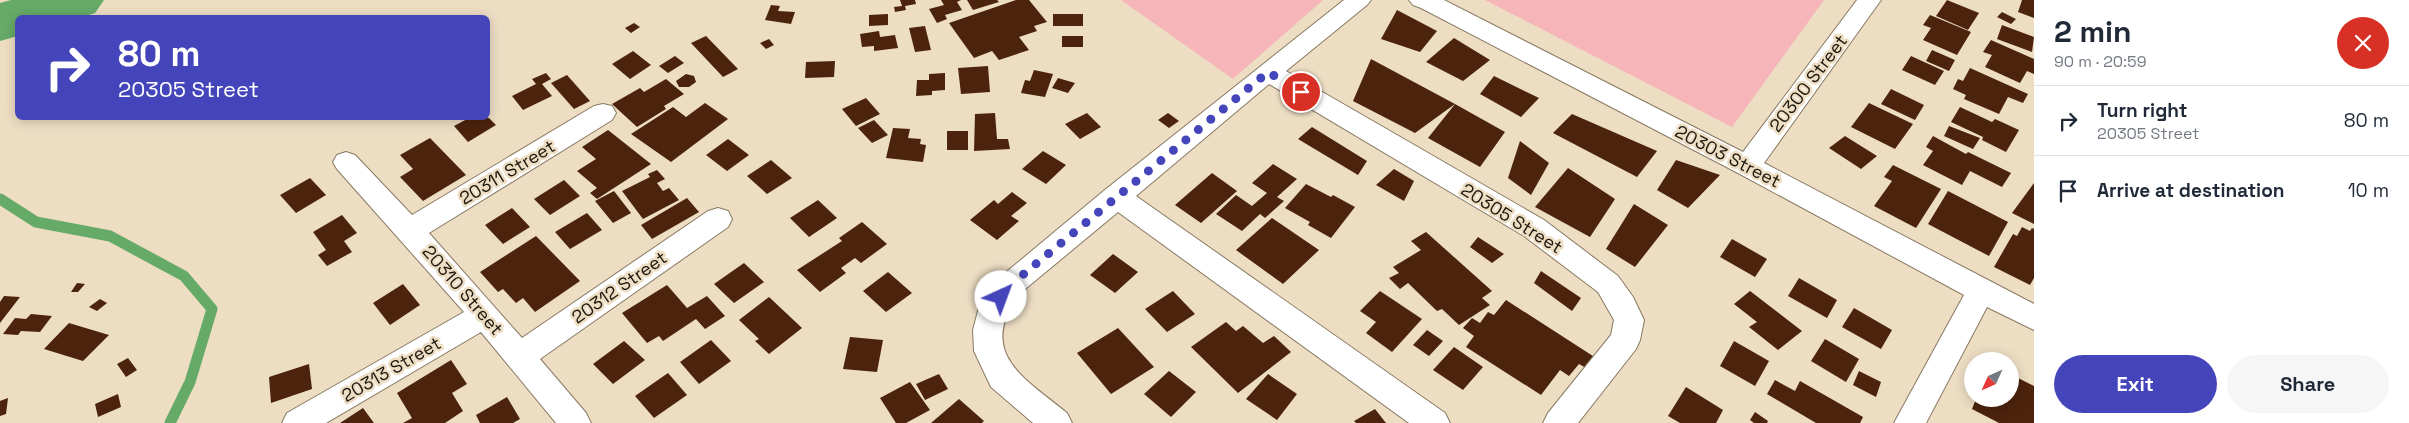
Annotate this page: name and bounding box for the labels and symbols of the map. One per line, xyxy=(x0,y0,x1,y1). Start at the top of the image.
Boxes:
street label: 20300 Street xyxy=(1764,30,1852,136)
pin xyxy=(1280,71,1322,113)
street label: 20303 Street xyxy=(1671,120,1785,192)
street label: 20311 Street xyxy=(455,134,559,210)
street label: 20305 Street xyxy=(1457,178,1567,258)
street label: 20310 Street xyxy=(418,240,508,340)
street label: 20312 Street xyxy=(567,246,671,328)
position arrow xyxy=(974,270,1026,322)
street label: 20313 Street xyxy=(337,331,445,407)
north arrow xyxy=(1964,352,2019,408)

